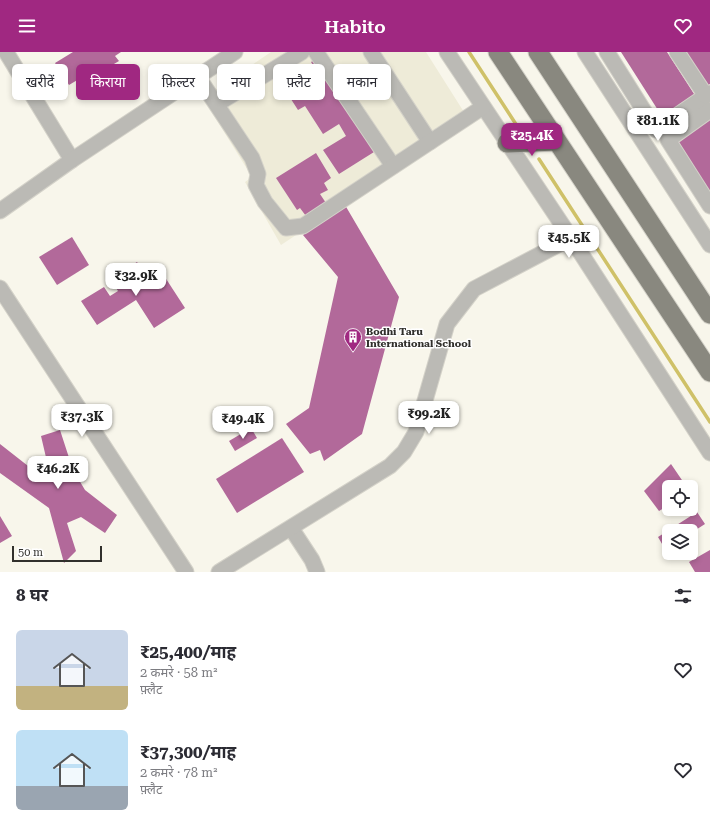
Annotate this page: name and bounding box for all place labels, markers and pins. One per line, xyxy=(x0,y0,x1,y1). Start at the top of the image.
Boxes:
pin: ₹81.1K xyxy=(625,108,691,142)
pin: ₹25.4K xyxy=(499,123,565,157)
pin: ₹45.5K xyxy=(536,225,602,259)
pin: ₹32.9K xyxy=(103,263,169,297)
place label: Bodhi Taru International School xyxy=(366,326,472,349)
building icon: Bodhi Taru International School xyxy=(343,327,363,352)
pin: ₹99.2K xyxy=(396,401,462,435)
pin: ₹37.3K xyxy=(49,404,115,438)
pin: ₹49.4K xyxy=(210,406,276,440)
pin: ₹46.2K xyxy=(25,456,91,490)

